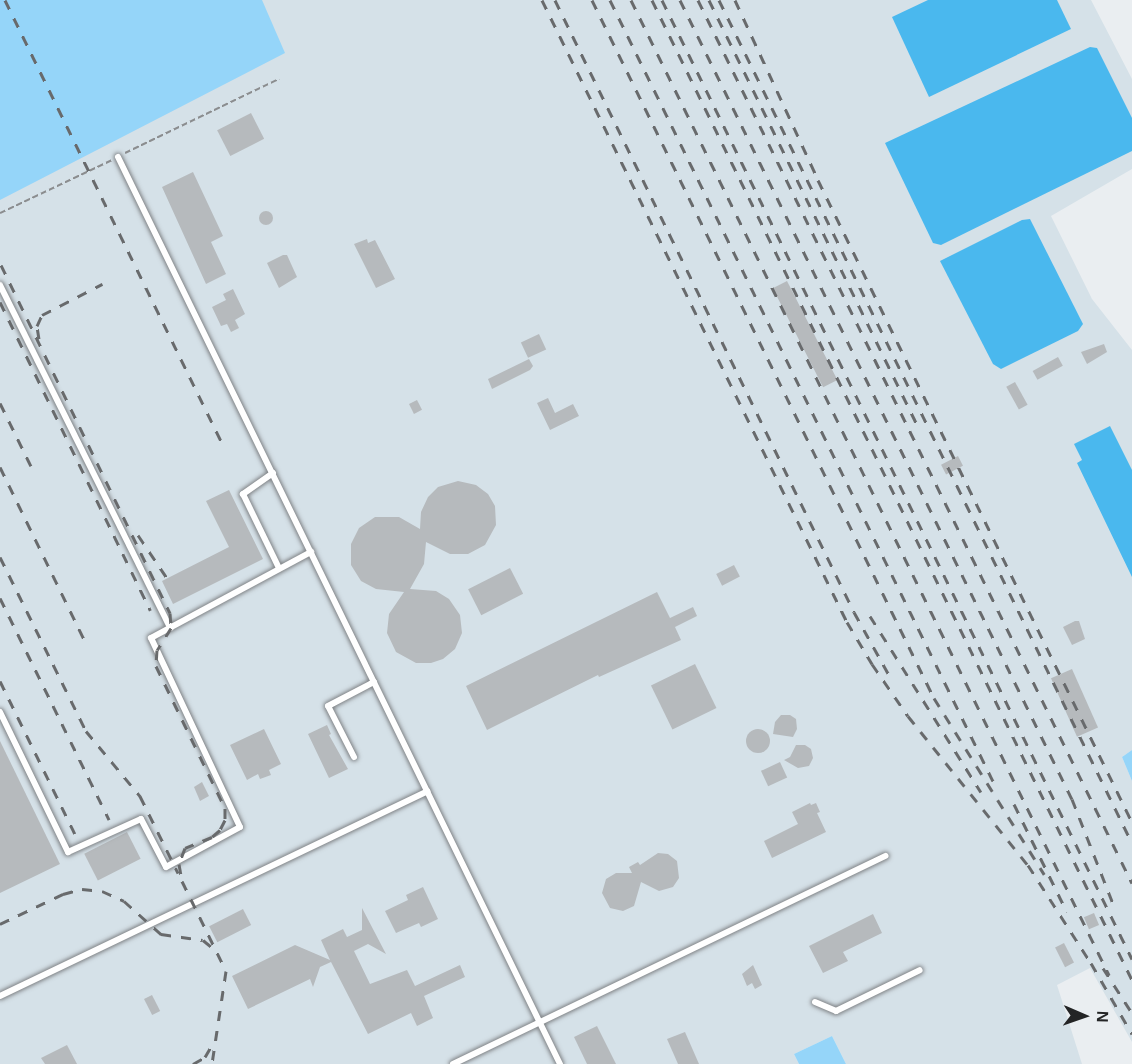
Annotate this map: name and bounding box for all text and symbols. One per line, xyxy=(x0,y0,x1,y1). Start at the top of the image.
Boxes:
north arrow xyxy=(1054,986,1114,1046)
text: N xyxy=(1094,1011,1111,1023)

